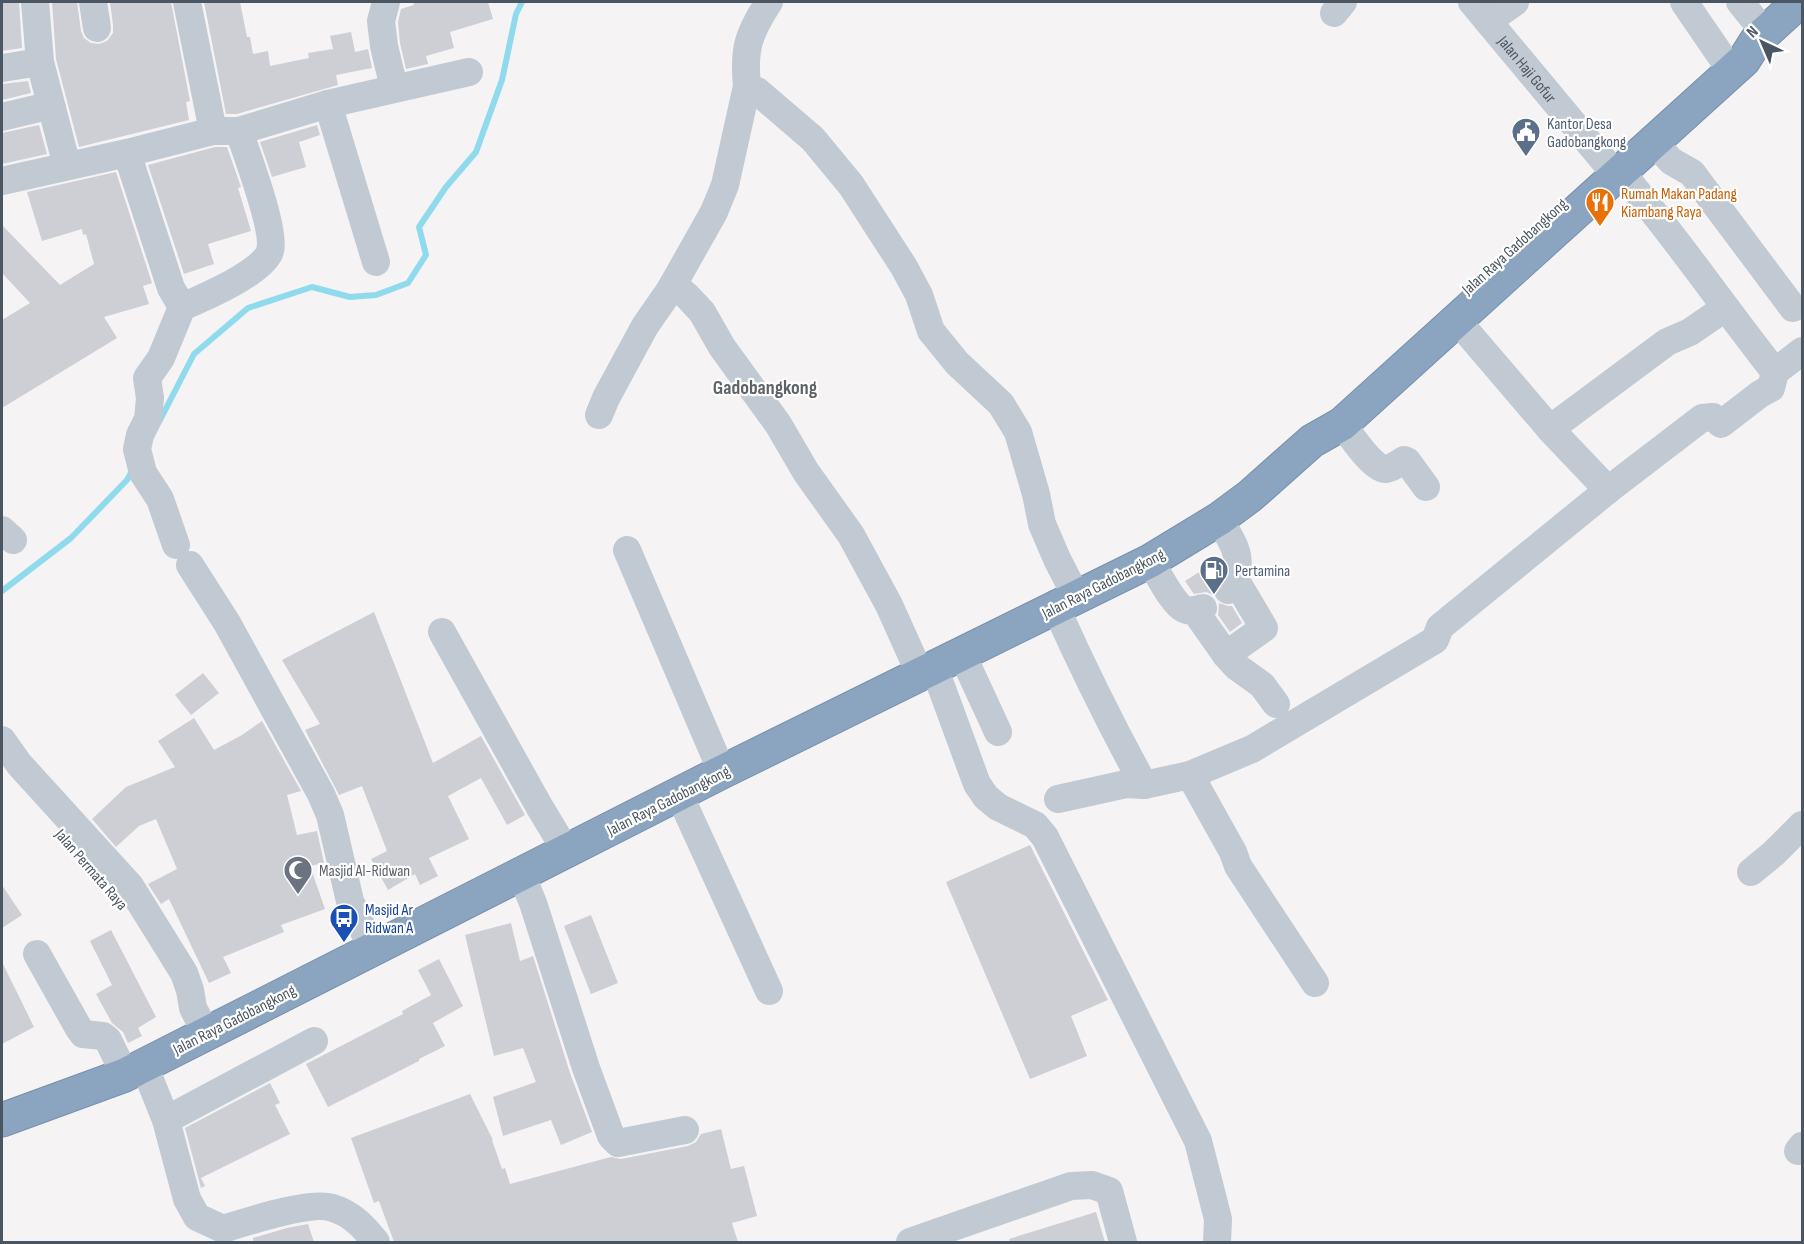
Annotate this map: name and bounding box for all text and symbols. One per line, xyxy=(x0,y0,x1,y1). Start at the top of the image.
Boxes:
north arrow xyxy=(1732,12,1792,72)
text: N xyxy=(1743,22,1762,42)
street label: Jalan Haji Gofur xyxy=(1493,32,1560,107)
place label: Kantor Desa Gadobangkong xyxy=(1547,115,1626,152)
public building icon: Kantor Desa Gadobangkong xyxy=(1510,116,1542,158)
place label: Rumah Makan Padang Kiambang Raya xyxy=(1621,185,1737,222)
restaurant icon: Rumah Makan Padang Kiambang Raya xyxy=(1584,186,1616,228)
street label: Jalan Raya Gadobangkong xyxy=(1458,195,1572,300)
district label: Gadobangkong xyxy=(713,376,818,400)
street label: Jalan Raya Gadobangkong xyxy=(1038,545,1168,624)
fuel station icon: Pertamina xyxy=(1198,554,1230,596)
place label: Pertamina xyxy=(1235,562,1290,581)
street label: Jalan Raya Gadobangkong xyxy=(603,762,733,841)
street label: Jalan Permata Raya xyxy=(50,825,131,914)
mosque icon: Masjid Al-Ridwan xyxy=(282,854,314,896)
place label: Masjid Al-Ridwan xyxy=(319,862,410,881)
place label: Masjid Ar Ridwan A xyxy=(365,901,414,938)
bus stop icon: Masjid Ar Ridwan A xyxy=(328,902,360,944)
street label: Jalan Raya Gadobangkong xyxy=(169,981,299,1060)

